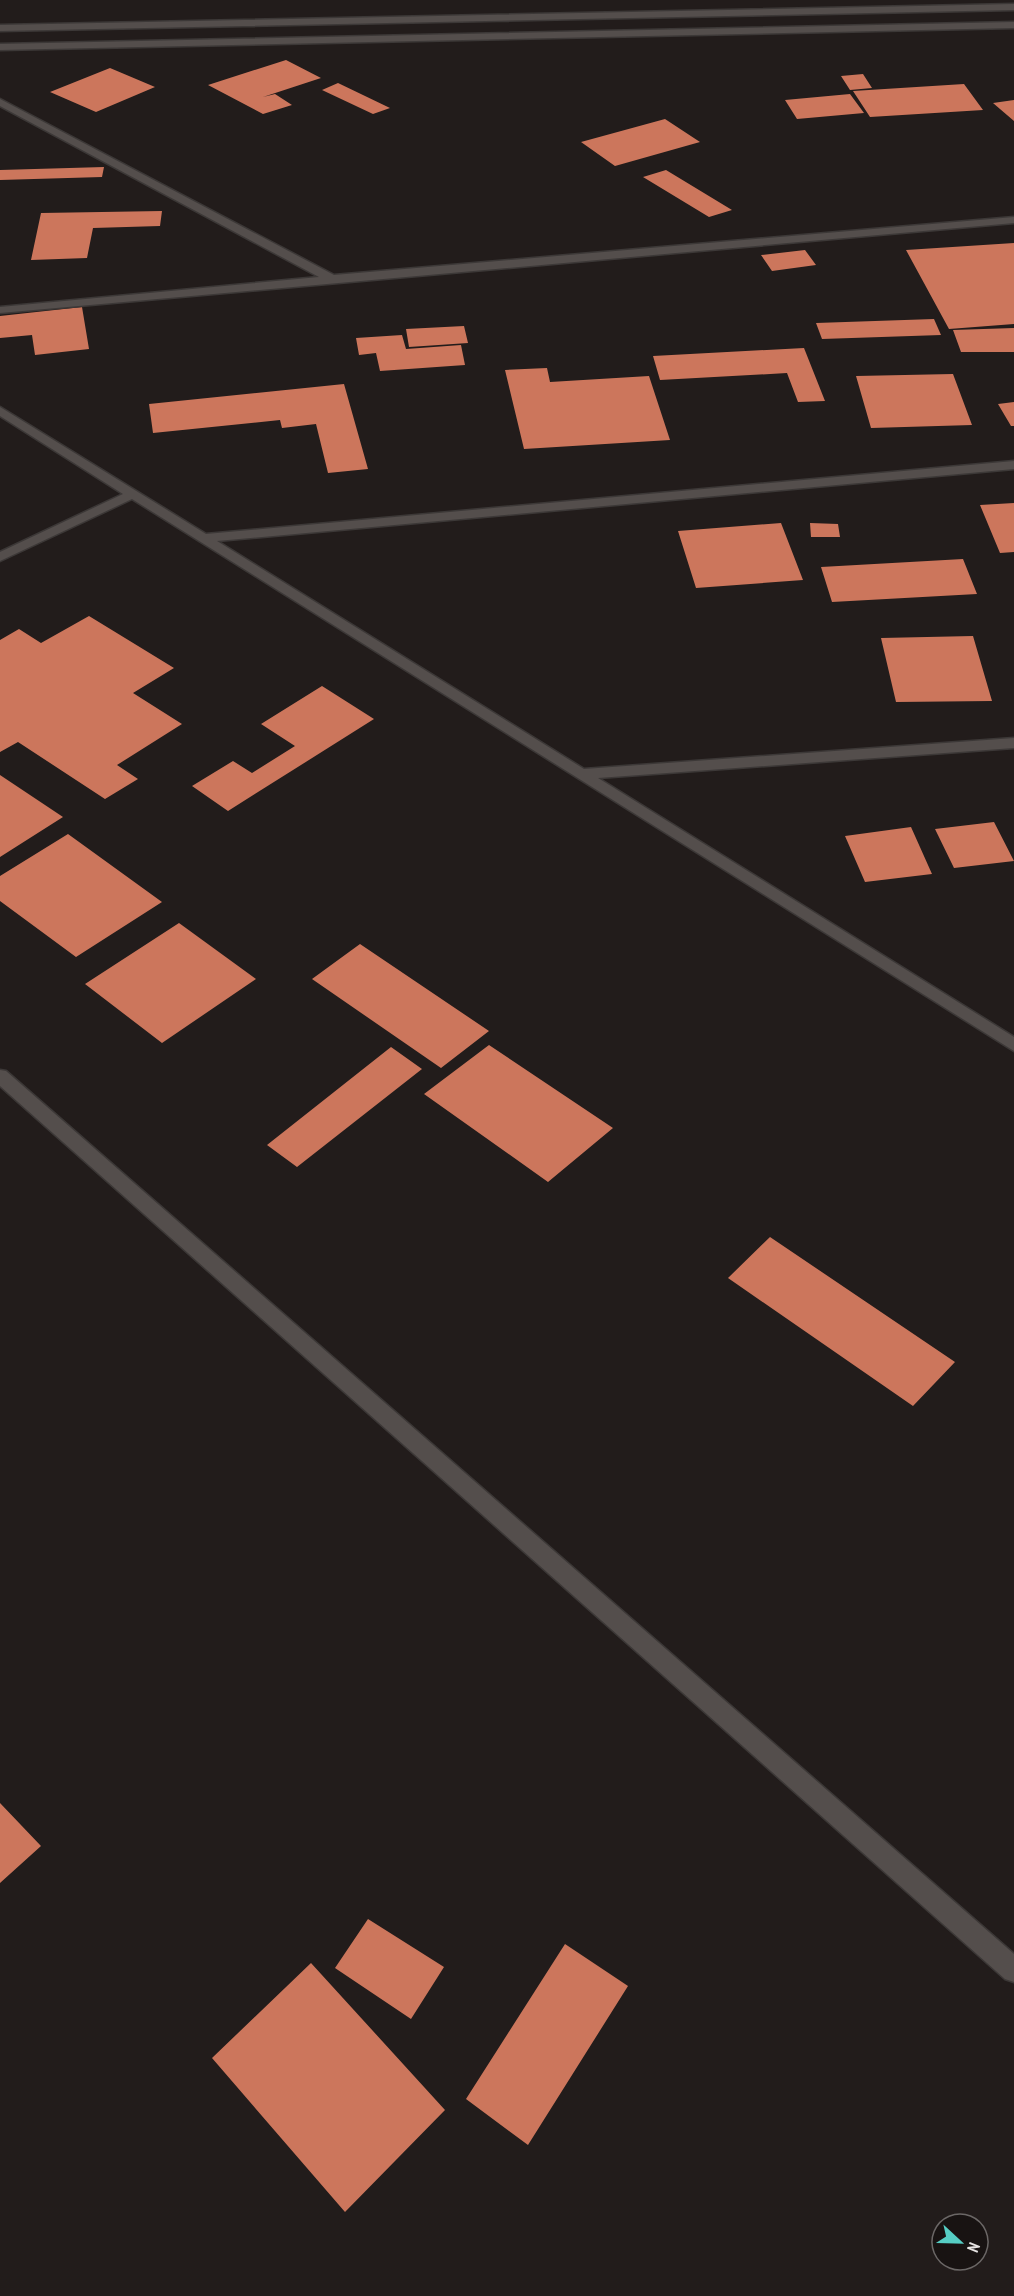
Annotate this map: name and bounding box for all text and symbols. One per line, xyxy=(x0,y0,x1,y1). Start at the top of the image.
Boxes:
north arrow xyxy=(930,2212,990,2272)
text: N xyxy=(963,2240,985,2255)

